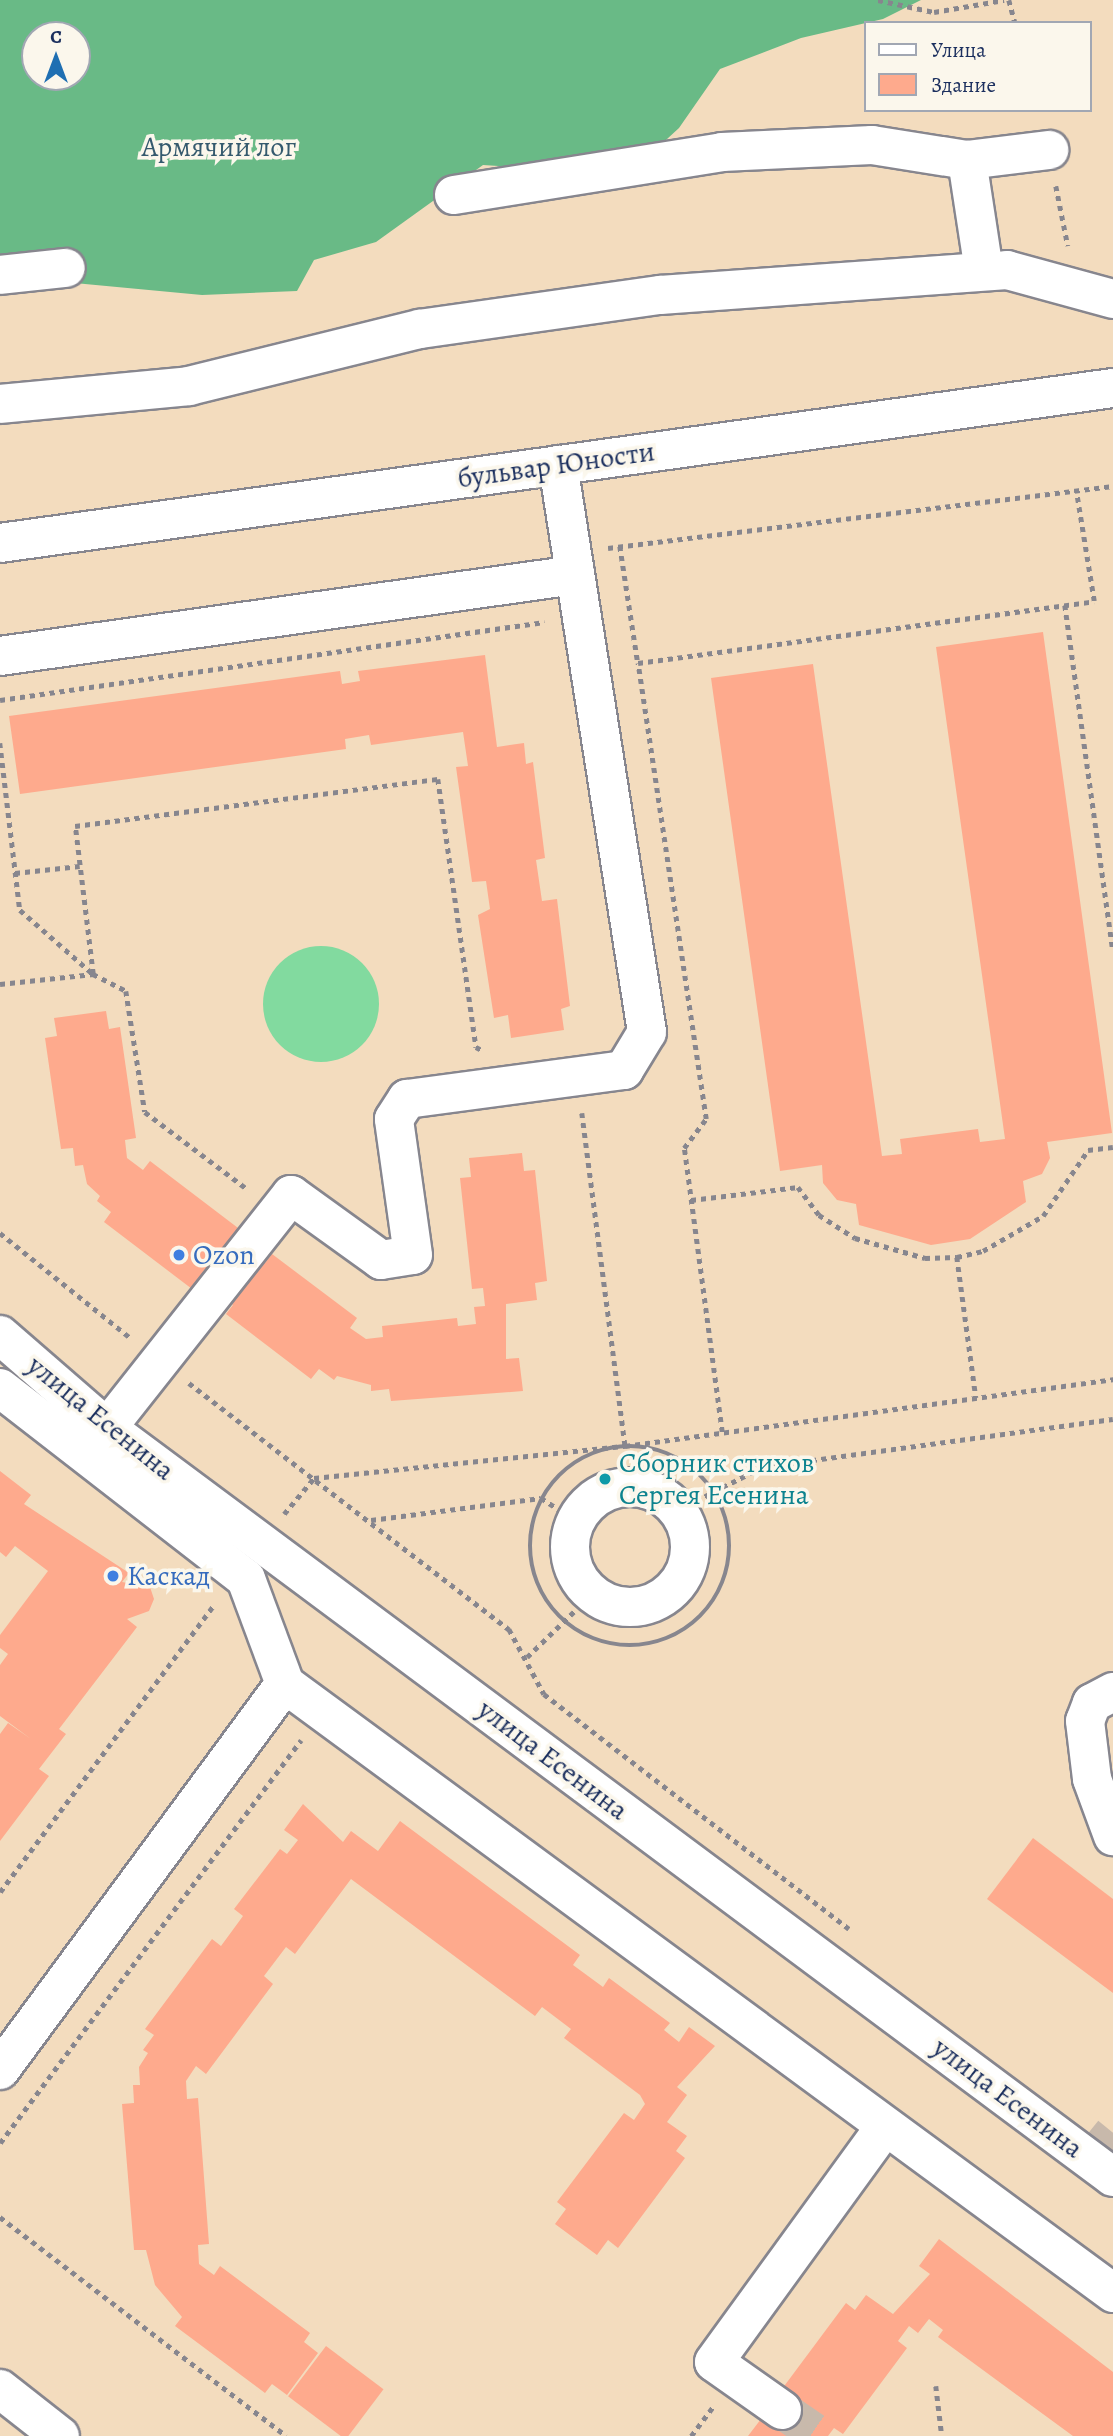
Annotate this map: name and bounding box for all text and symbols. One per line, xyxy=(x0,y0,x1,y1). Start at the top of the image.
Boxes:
north arrow xyxy=(21,21,91,91)
legend xyxy=(864,21,1092,112)
text: С xyxy=(50,24,62,50)
text: Улица xyxy=(931,36,986,64)
text: Здание xyxy=(931,71,996,99)
park label: Армячий лог xyxy=(142,130,296,164)
street label: бульвар Юности xyxy=(455,435,657,495)
place label: Ozon xyxy=(193,1238,255,1272)
marker: Ozon xyxy=(171,1247,187,1263)
street label: улица Есенина xyxy=(21,1349,181,1487)
place label: Сборник стихов Сергея Есенина xyxy=(619,1446,814,1512)
marker: Сборник стихов Сергея Есенина xyxy=(597,1471,613,1487)
place label: Каскад xyxy=(127,1559,210,1593)
marker: Каскад xyxy=(105,1568,121,1584)
street label: улица Есенина xyxy=(471,1693,635,1827)
street label: улица Есенина xyxy=(926,2031,1090,2165)

